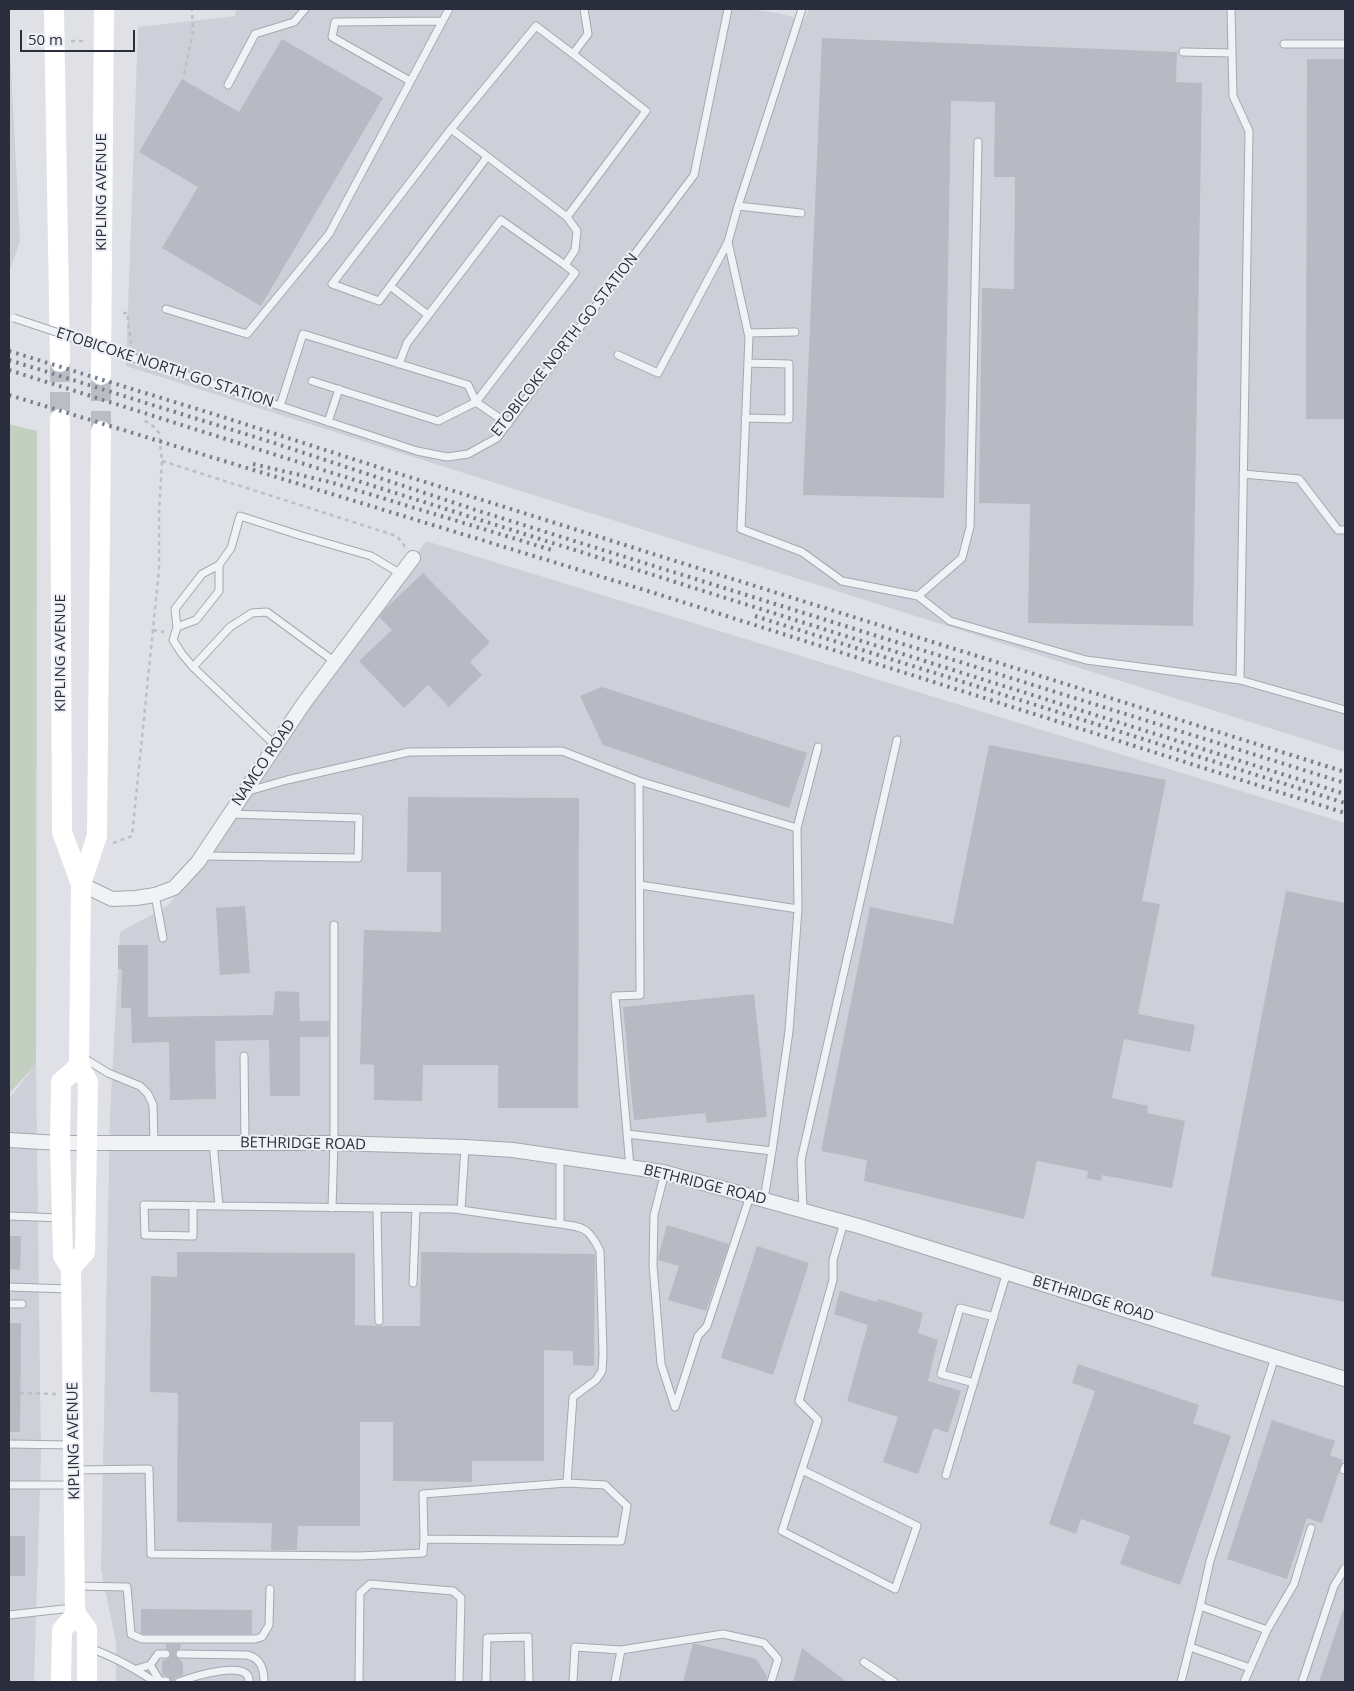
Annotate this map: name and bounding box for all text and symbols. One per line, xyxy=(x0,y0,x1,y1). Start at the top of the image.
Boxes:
scale bar xyxy=(22,20,138,52)
text: 50 m xyxy=(28,29,63,49)
street label: KIPLING AVENUE xyxy=(93,133,111,251)
street label: ETOBICOKE NORTH GO STATION xyxy=(488,250,642,440)
street label: ETOBICOKE NORTH GO STATION xyxy=(54,324,276,412)
street label: KIPLING AVENUE xyxy=(52,594,70,712)
street label: NAMCO ROAD xyxy=(228,716,300,810)
street label: BETHRIDGE ROAD xyxy=(240,1134,366,1154)
street label: BETHRIDGE ROAD xyxy=(642,1161,768,1209)
street label: BETHRIDGE ROAD xyxy=(1030,1272,1156,1326)
street label: KIPLING AVENUE xyxy=(64,1382,84,1500)

